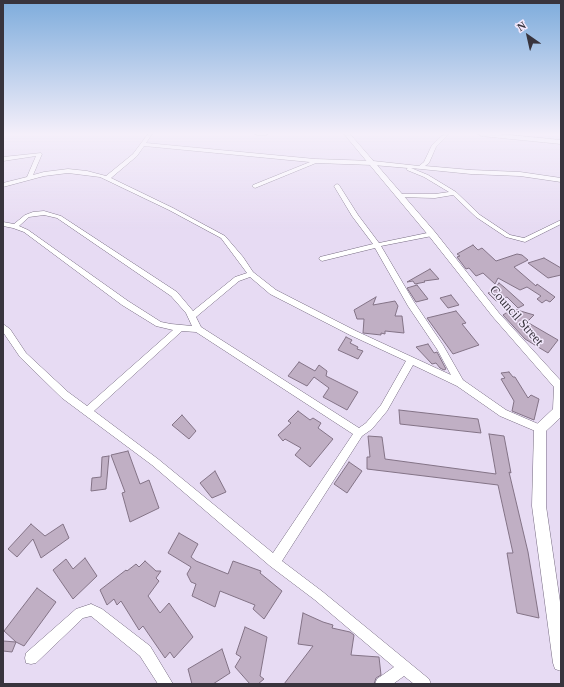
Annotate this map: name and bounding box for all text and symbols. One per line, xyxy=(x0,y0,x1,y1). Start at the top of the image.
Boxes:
north arrow xyxy=(508,16,548,56)
text: N xyxy=(515,19,528,33)
street label: Council Street xyxy=(486,283,546,349)

